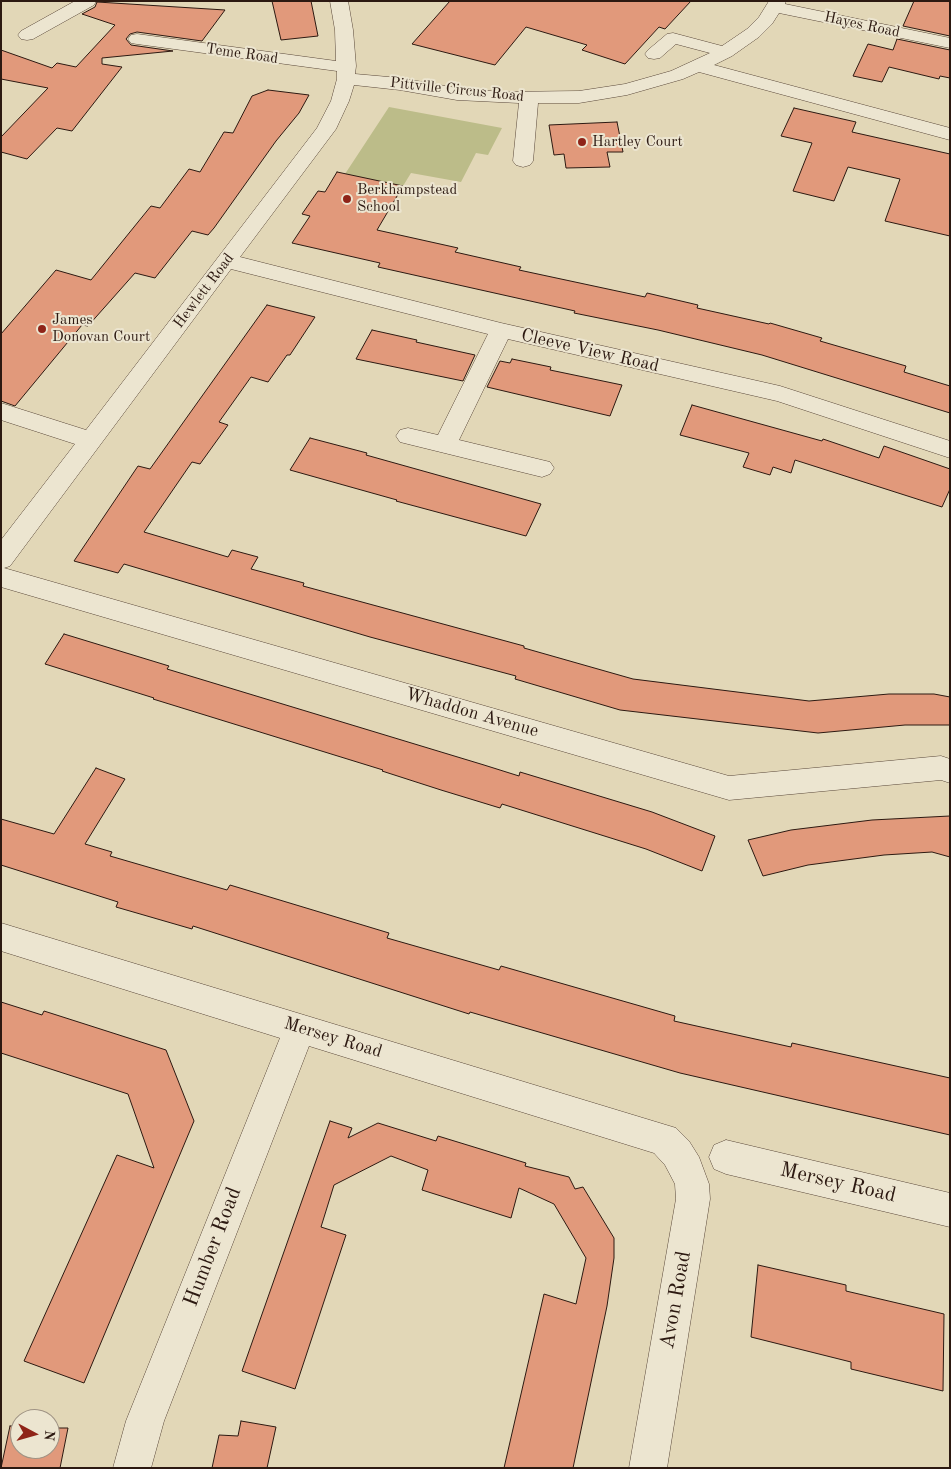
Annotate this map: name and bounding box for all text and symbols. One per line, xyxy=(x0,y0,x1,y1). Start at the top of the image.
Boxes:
street label: Hayes Road xyxy=(822,8,902,42)
street label: Teme Road xyxy=(205,40,279,68)
street label: Pittville Circus Road xyxy=(389,74,525,106)
place label: Hartley Court xyxy=(592,133,683,151)
marker: Hartley Court xyxy=(576,136,588,148)
place label: Berkhampstead School xyxy=(357,181,457,216)
marker: Berkhampstead School xyxy=(341,193,353,205)
street label: Hewlett Road xyxy=(170,250,238,332)
place label: James Donovan Court xyxy=(52,311,150,346)
marker: James Donovan Court xyxy=(36,323,48,335)
street label: Cleeve View Road xyxy=(519,325,661,377)
street label: Whaddon Avenue xyxy=(403,684,541,742)
street label: Mersey Road xyxy=(281,1013,385,1063)
street label: Mersey Road xyxy=(777,1157,899,1209)
street label: Humber Road xyxy=(179,1184,247,1310)
street label: Avon Road xyxy=(655,1249,697,1351)
north arrow xyxy=(10,1409,60,1459)
text: N xyxy=(41,1429,56,1442)

